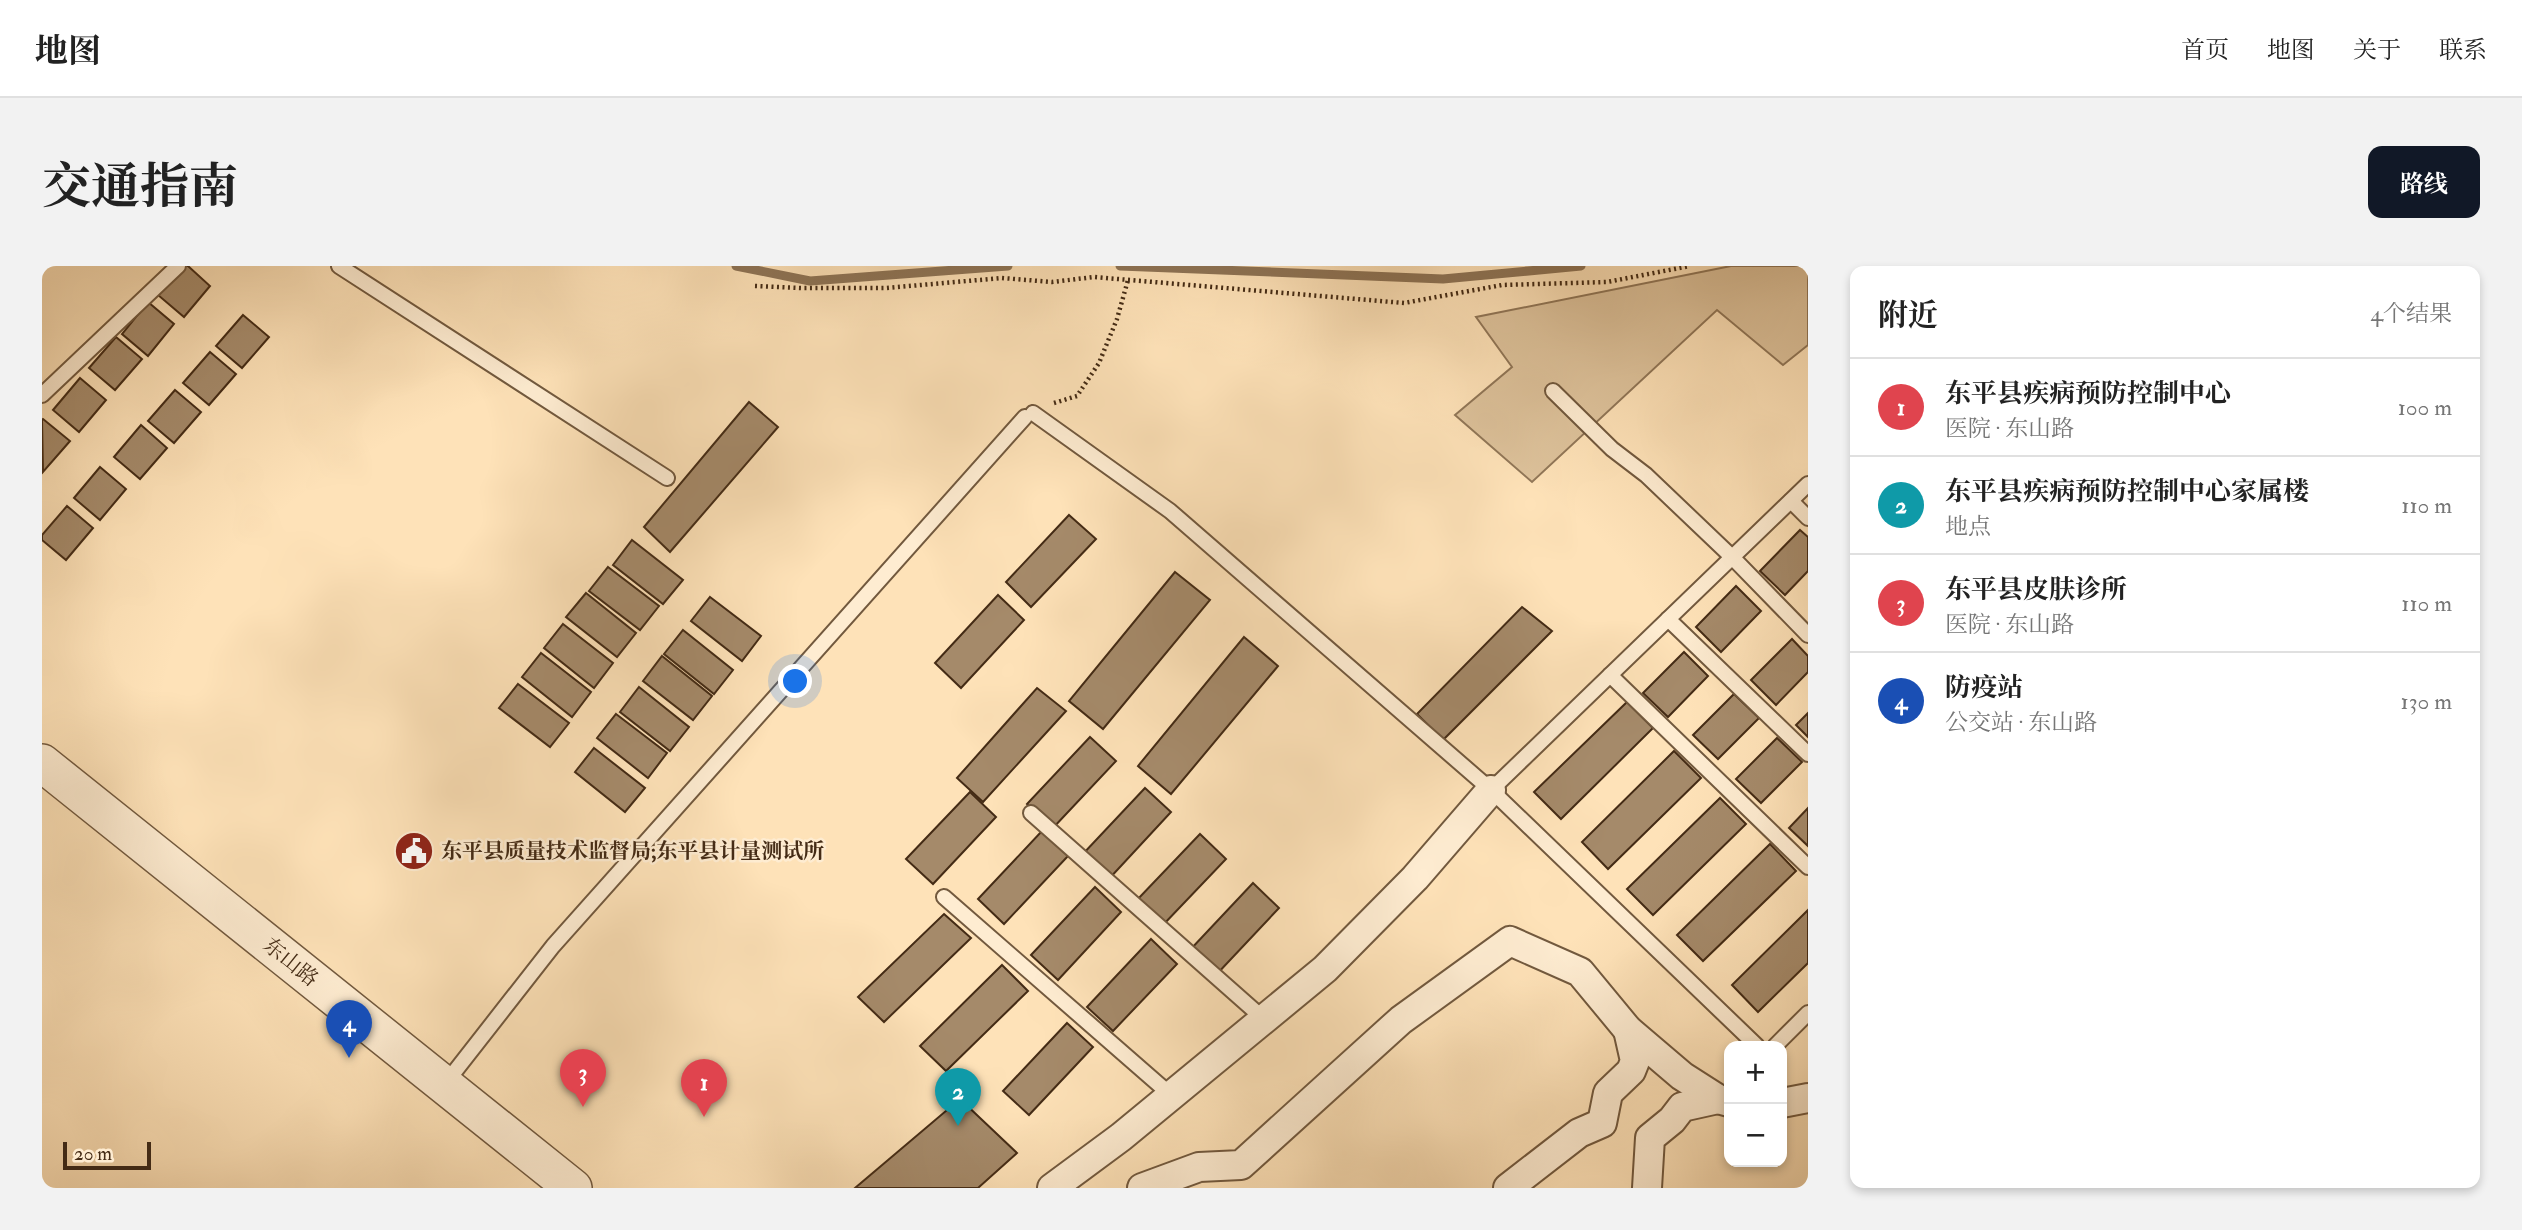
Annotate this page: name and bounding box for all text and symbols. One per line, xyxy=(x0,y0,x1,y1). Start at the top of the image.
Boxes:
text: 地图 xyxy=(35,31,101,72)
text: 首页 xyxy=(2181,35,2229,66)
text: 地图 xyxy=(2267,35,2315,66)
text: 关于 xyxy=(2353,35,2401,66)
text: 联系 xyxy=(2439,35,2487,66)
button: 路线 xyxy=(2368,146,2480,218)
text: 交通指南 xyxy=(42,157,238,218)
text: 附近 xyxy=(1878,297,1938,334)
text: 4个结果 xyxy=(2371,299,2452,328)
text: 东平县疾病预防控制中心 xyxy=(1945,378,2231,410)
text: 1 xyxy=(1897,393,1905,422)
text: 100 m xyxy=(2398,393,2452,422)
text: 医院 · 东山路 xyxy=(1945,414,2074,443)
text: 东平县疾病预防控制中心家属楼 xyxy=(1945,476,2309,508)
text: 2 xyxy=(1895,491,1907,520)
text: 110 m xyxy=(2401,491,2452,520)
text: 地点 xyxy=(1945,512,1991,541)
text: 东平县皮肤诊所 xyxy=(1945,574,2127,606)
text: 3 xyxy=(1897,589,1905,618)
text: 110 m xyxy=(2401,589,2452,618)
text: 医院 · 东山路 xyxy=(1945,610,2074,639)
your location xyxy=(778,664,812,698)
text: 防疫站 xyxy=(1945,672,2023,704)
text: 4 xyxy=(1895,687,1907,716)
text: 130 m xyxy=(2400,687,2452,716)
text: 公交站 · 东山路 xyxy=(1945,708,2097,737)
public building icon: 东平县质量技术监督局;东平县计量测试所 xyxy=(393,830,435,872)
place label: 东平县质量技术监督局;东平县计量测试所 xyxy=(441,838,824,865)
street label: 东山路 xyxy=(258,932,324,993)
pin: 4 xyxy=(326,1000,372,1058)
map controls xyxy=(1724,1041,1787,1167)
button: + xyxy=(1724,1041,1787,1104)
pin: 3 xyxy=(560,1049,606,1107)
pin: 1 xyxy=(681,1059,727,1117)
pin: 2 xyxy=(935,1068,981,1126)
button: − xyxy=(1724,1104,1787,1167)
scale bar xyxy=(63,1139,150,1171)
text: 20 m xyxy=(74,1142,112,1166)

